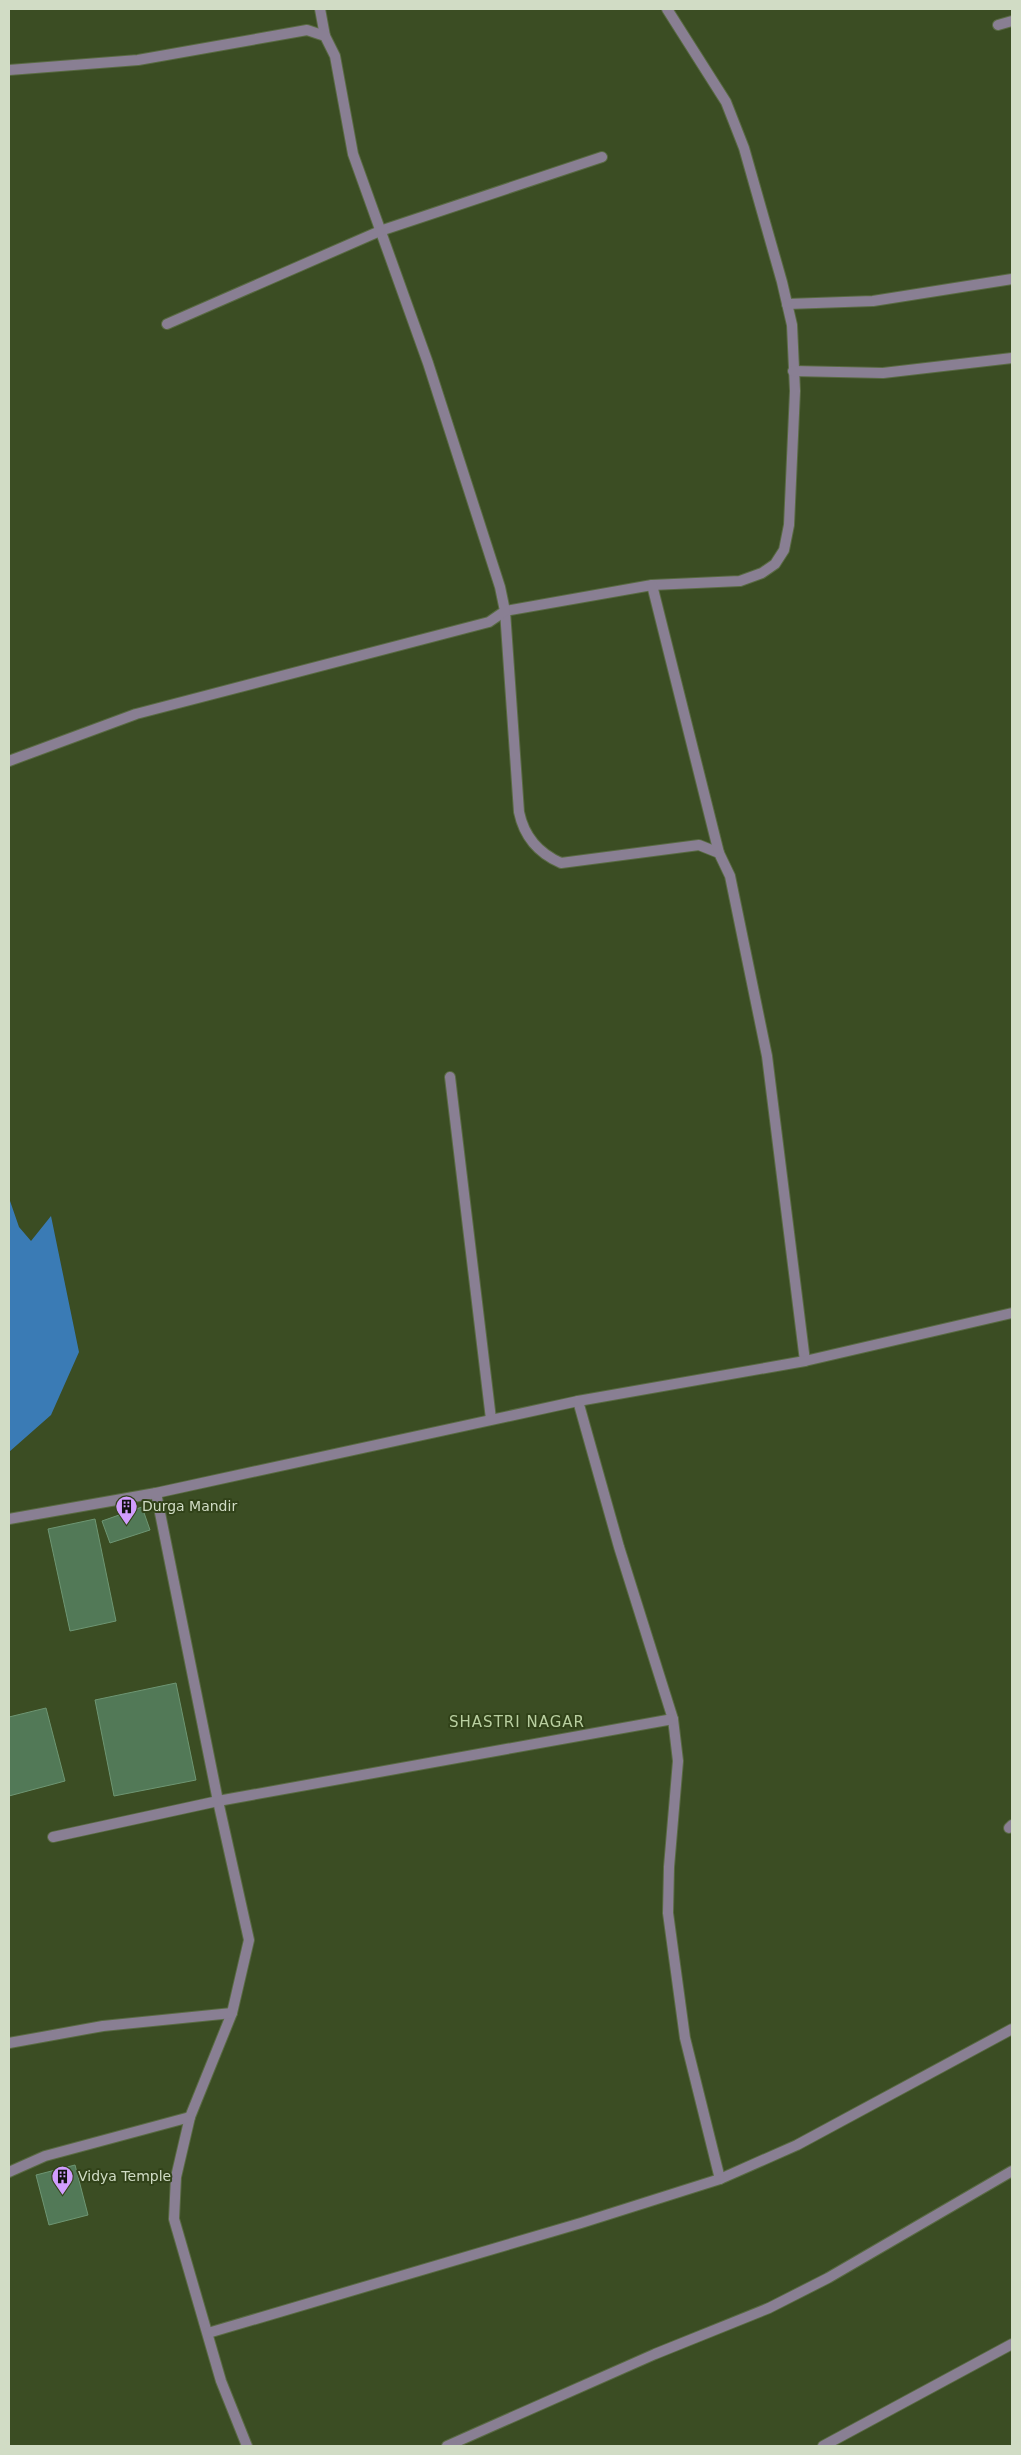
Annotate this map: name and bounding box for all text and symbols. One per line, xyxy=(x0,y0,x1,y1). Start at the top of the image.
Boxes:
building icon: Durga Mandir xyxy=(114,1494,138,1525)
place label: Durga Mandir xyxy=(142,1498,237,1514)
district label: SHASTRI NAGAR xyxy=(449,1713,585,1731)
building icon: Vidya Temple xyxy=(50,2164,74,2195)
place label: Vidya Temple xyxy=(78,2168,171,2184)

